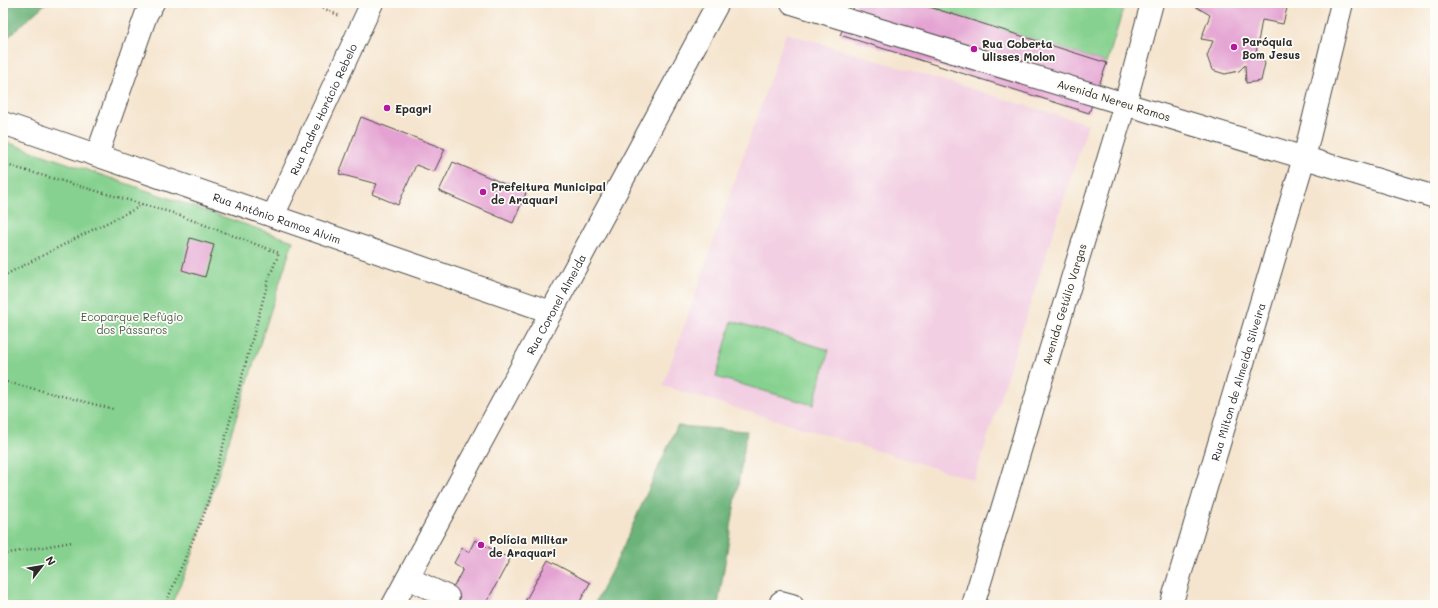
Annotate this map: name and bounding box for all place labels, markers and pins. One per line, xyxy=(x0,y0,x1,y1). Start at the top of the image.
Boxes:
place label: Paróquia Bom Jesus xyxy=(1242,34,1300,62)
place label: Rua Coberta Ulisses Molon xyxy=(982,36,1055,64)
marker: Paróquia Bom Jesus xyxy=(1229,42,1239,52)
marker: Rua Coberta Ulisses Molon xyxy=(969,44,979,54)
place label: Epagri xyxy=(395,101,432,116)
marker: Epagri xyxy=(382,103,392,113)
place label: Prefeitura Municipal de Araquari xyxy=(491,179,606,207)
marker: Prefeitura Municipal de Araquari xyxy=(478,187,488,197)
place label: Polícia Militar de Araquari xyxy=(489,532,568,560)
marker: Polícia Militar de Araquari xyxy=(476,540,486,550)

